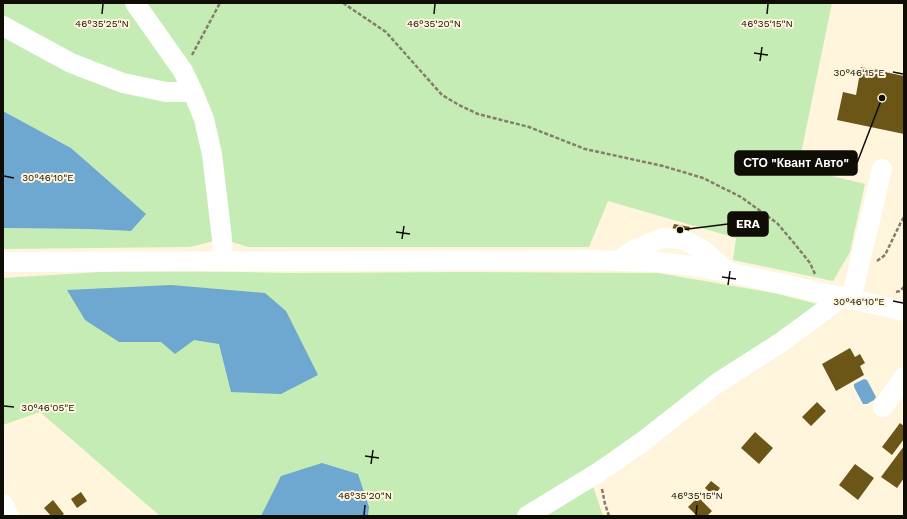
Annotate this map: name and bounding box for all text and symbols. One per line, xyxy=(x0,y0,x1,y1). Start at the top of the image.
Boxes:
text: 46°35'25"N xyxy=(75,18,129,29)
text: 46°35'20"N xyxy=(407,18,461,29)
text: 46°35'15"N xyxy=(741,18,793,29)
text: 30°46'15"E xyxy=(833,67,885,78)
callout: СТО "Квант Авто" xyxy=(735,151,857,175)
text: СТО "Квант Авто" xyxy=(743,156,849,170)
text: 30°46'10"E xyxy=(22,172,74,183)
callout: ERA xyxy=(728,212,768,236)
text: ERA xyxy=(736,217,761,231)
text: 30°46'10"E xyxy=(833,296,885,307)
text: 30°46'05"E xyxy=(21,402,75,413)
text: 46°35'20"N xyxy=(338,490,392,501)
text: 46°35'15"N xyxy=(671,490,723,501)

